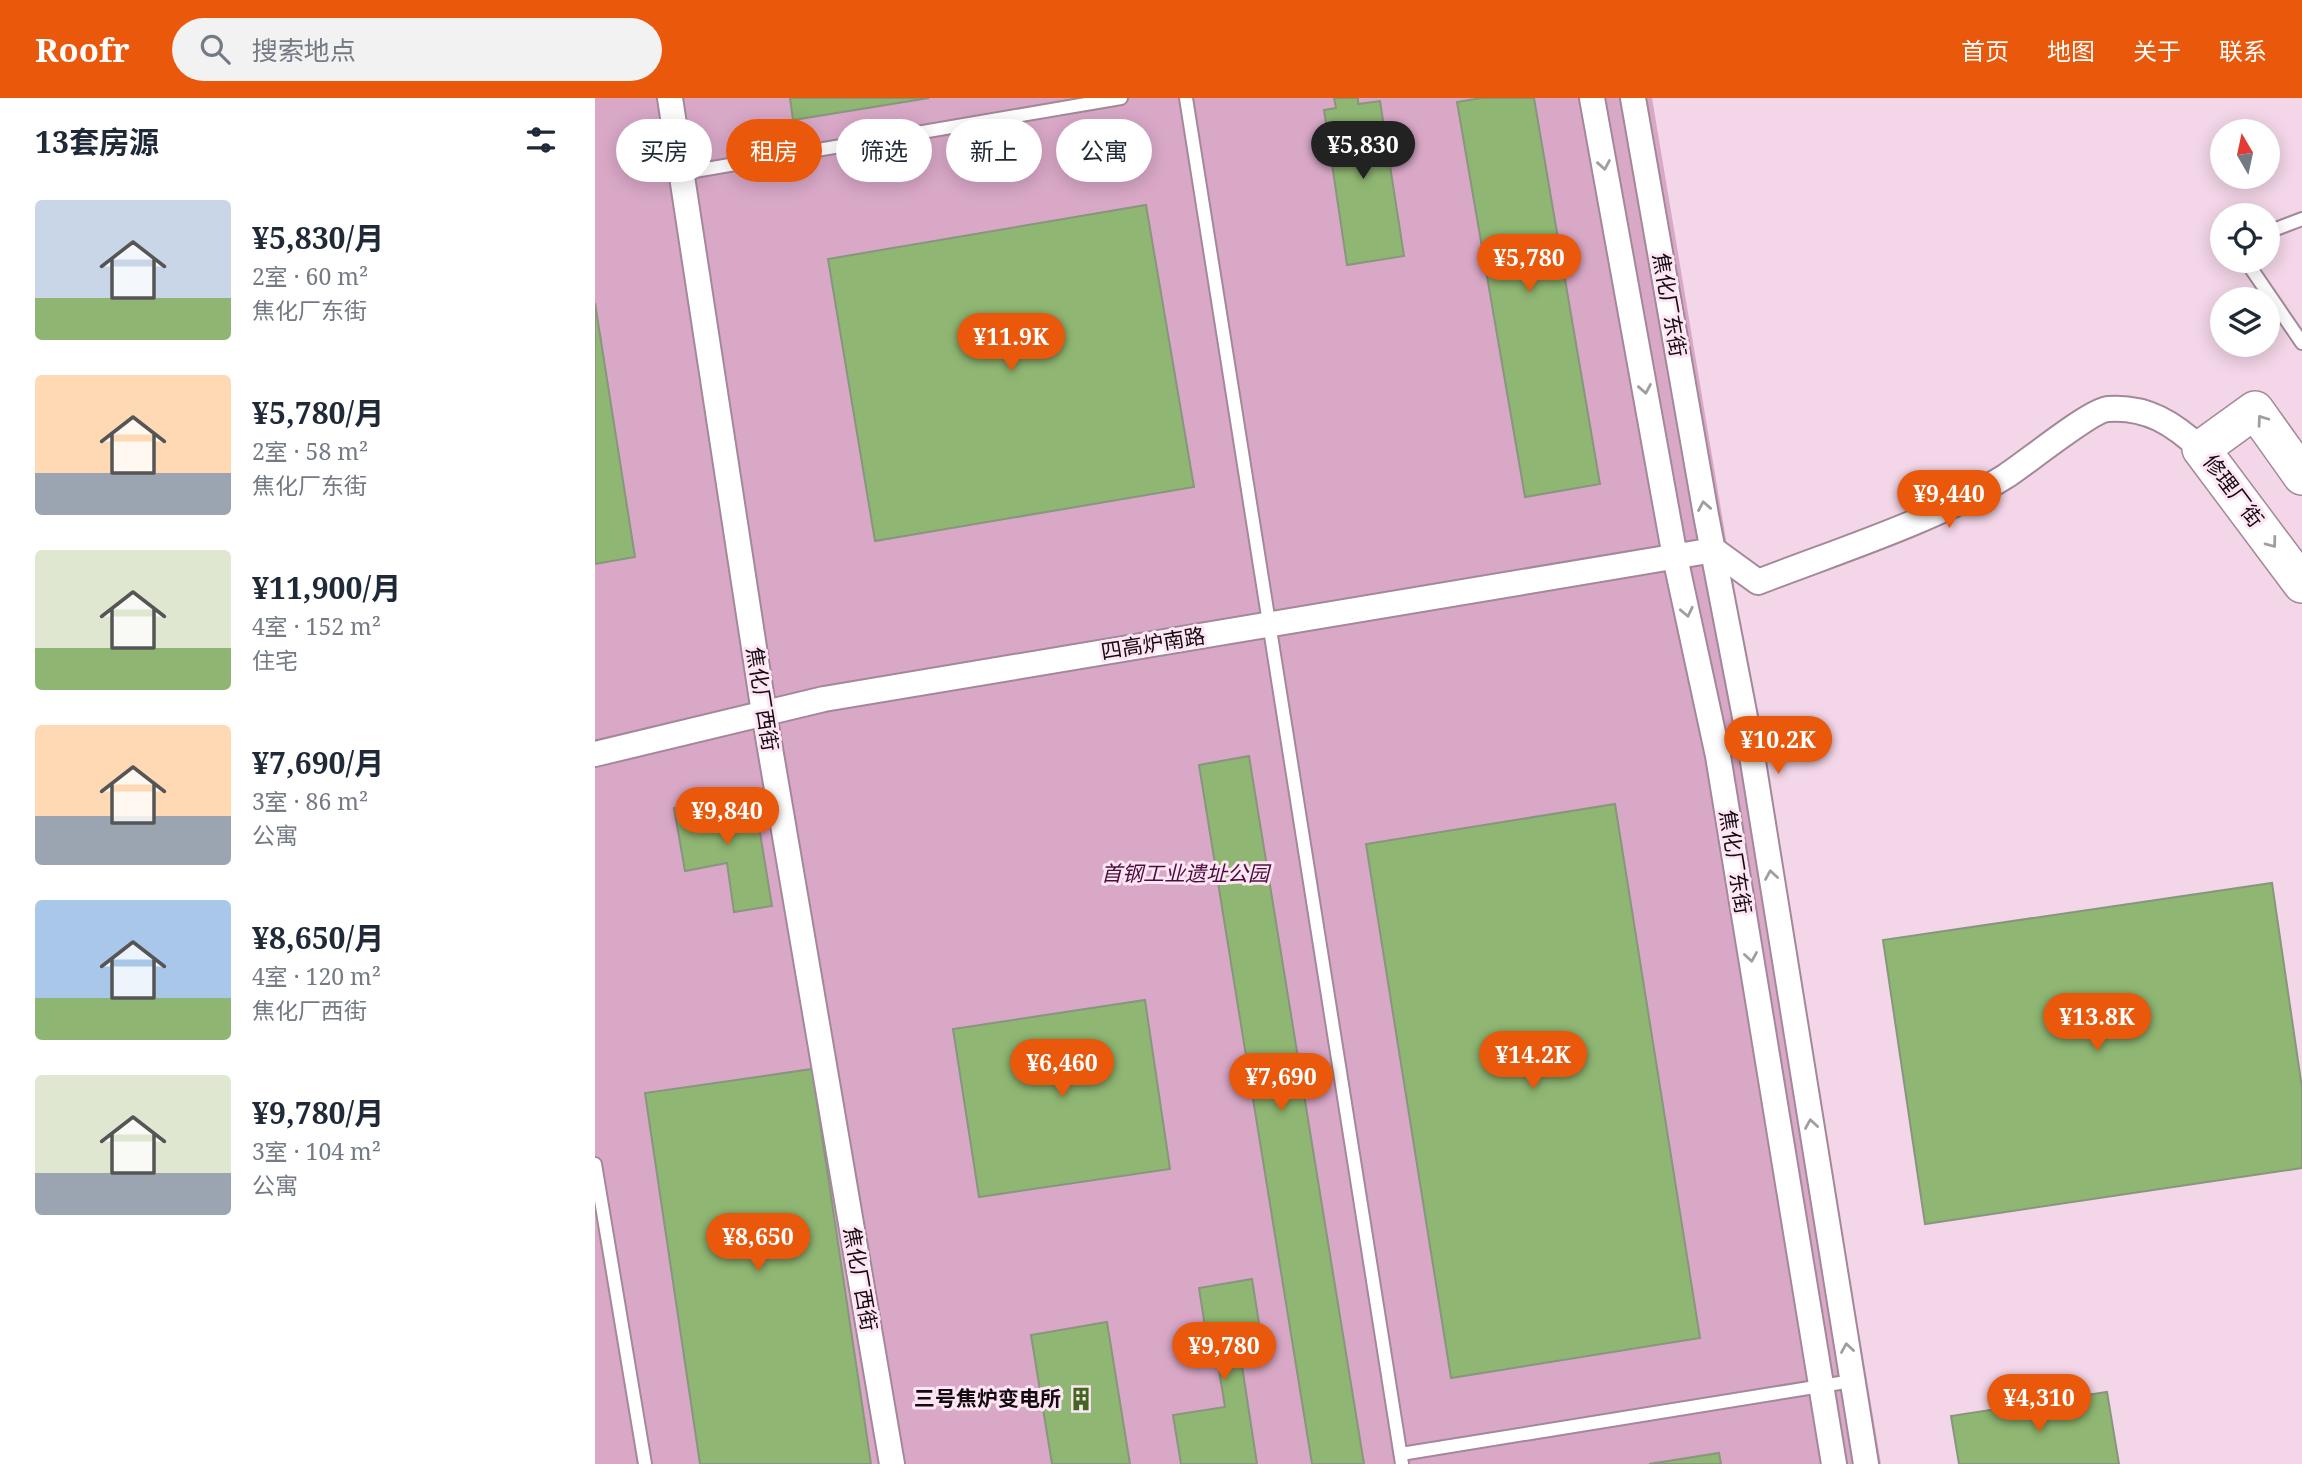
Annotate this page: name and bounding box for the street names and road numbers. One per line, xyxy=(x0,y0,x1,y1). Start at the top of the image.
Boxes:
street label: 焦化厂东街 xyxy=(1647,251,1693,359)
street label: 修理厂街 xyxy=(2197,448,2270,532)
street label: 四高炉南路 xyxy=(1099,621,1207,665)
street label: 焦化厂西街 xyxy=(741,645,785,753)
street label: 焦化厂东街 xyxy=(1714,808,1758,916)
street label: 焦化厂西街 xyxy=(838,1225,884,1333)

